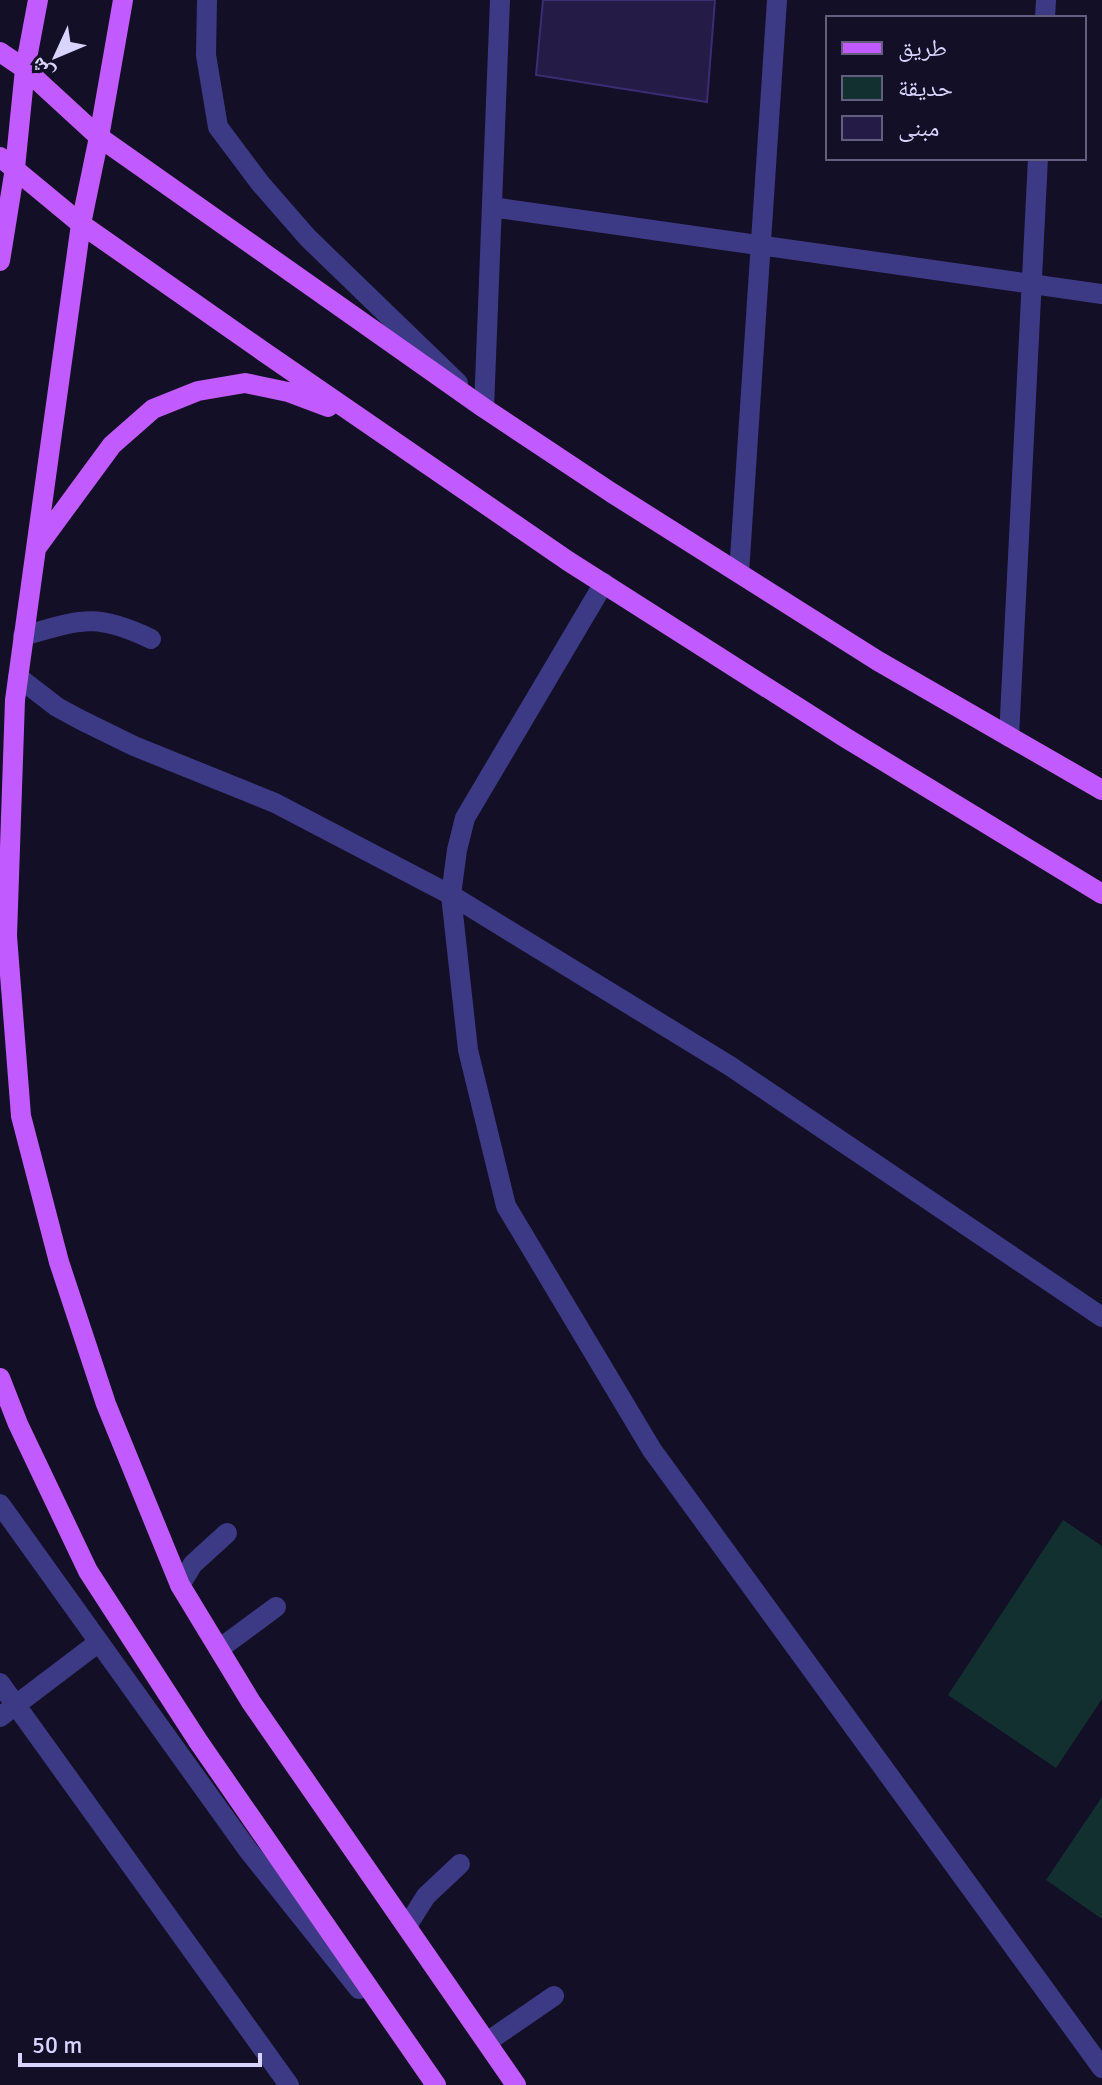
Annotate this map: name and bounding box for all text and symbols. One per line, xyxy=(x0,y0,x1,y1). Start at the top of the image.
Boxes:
north arrow xyxy=(16,16,96,96)
legend xyxy=(826,16,1086,160)
text: طريق xyxy=(898,33,947,63)
text: ش xyxy=(24,52,60,87)
text: حديقة xyxy=(898,73,953,103)
text: مبنى xyxy=(898,113,939,143)
scale bar xyxy=(20,2017,260,2067)
text: 50 m xyxy=(32,2030,82,2060)

